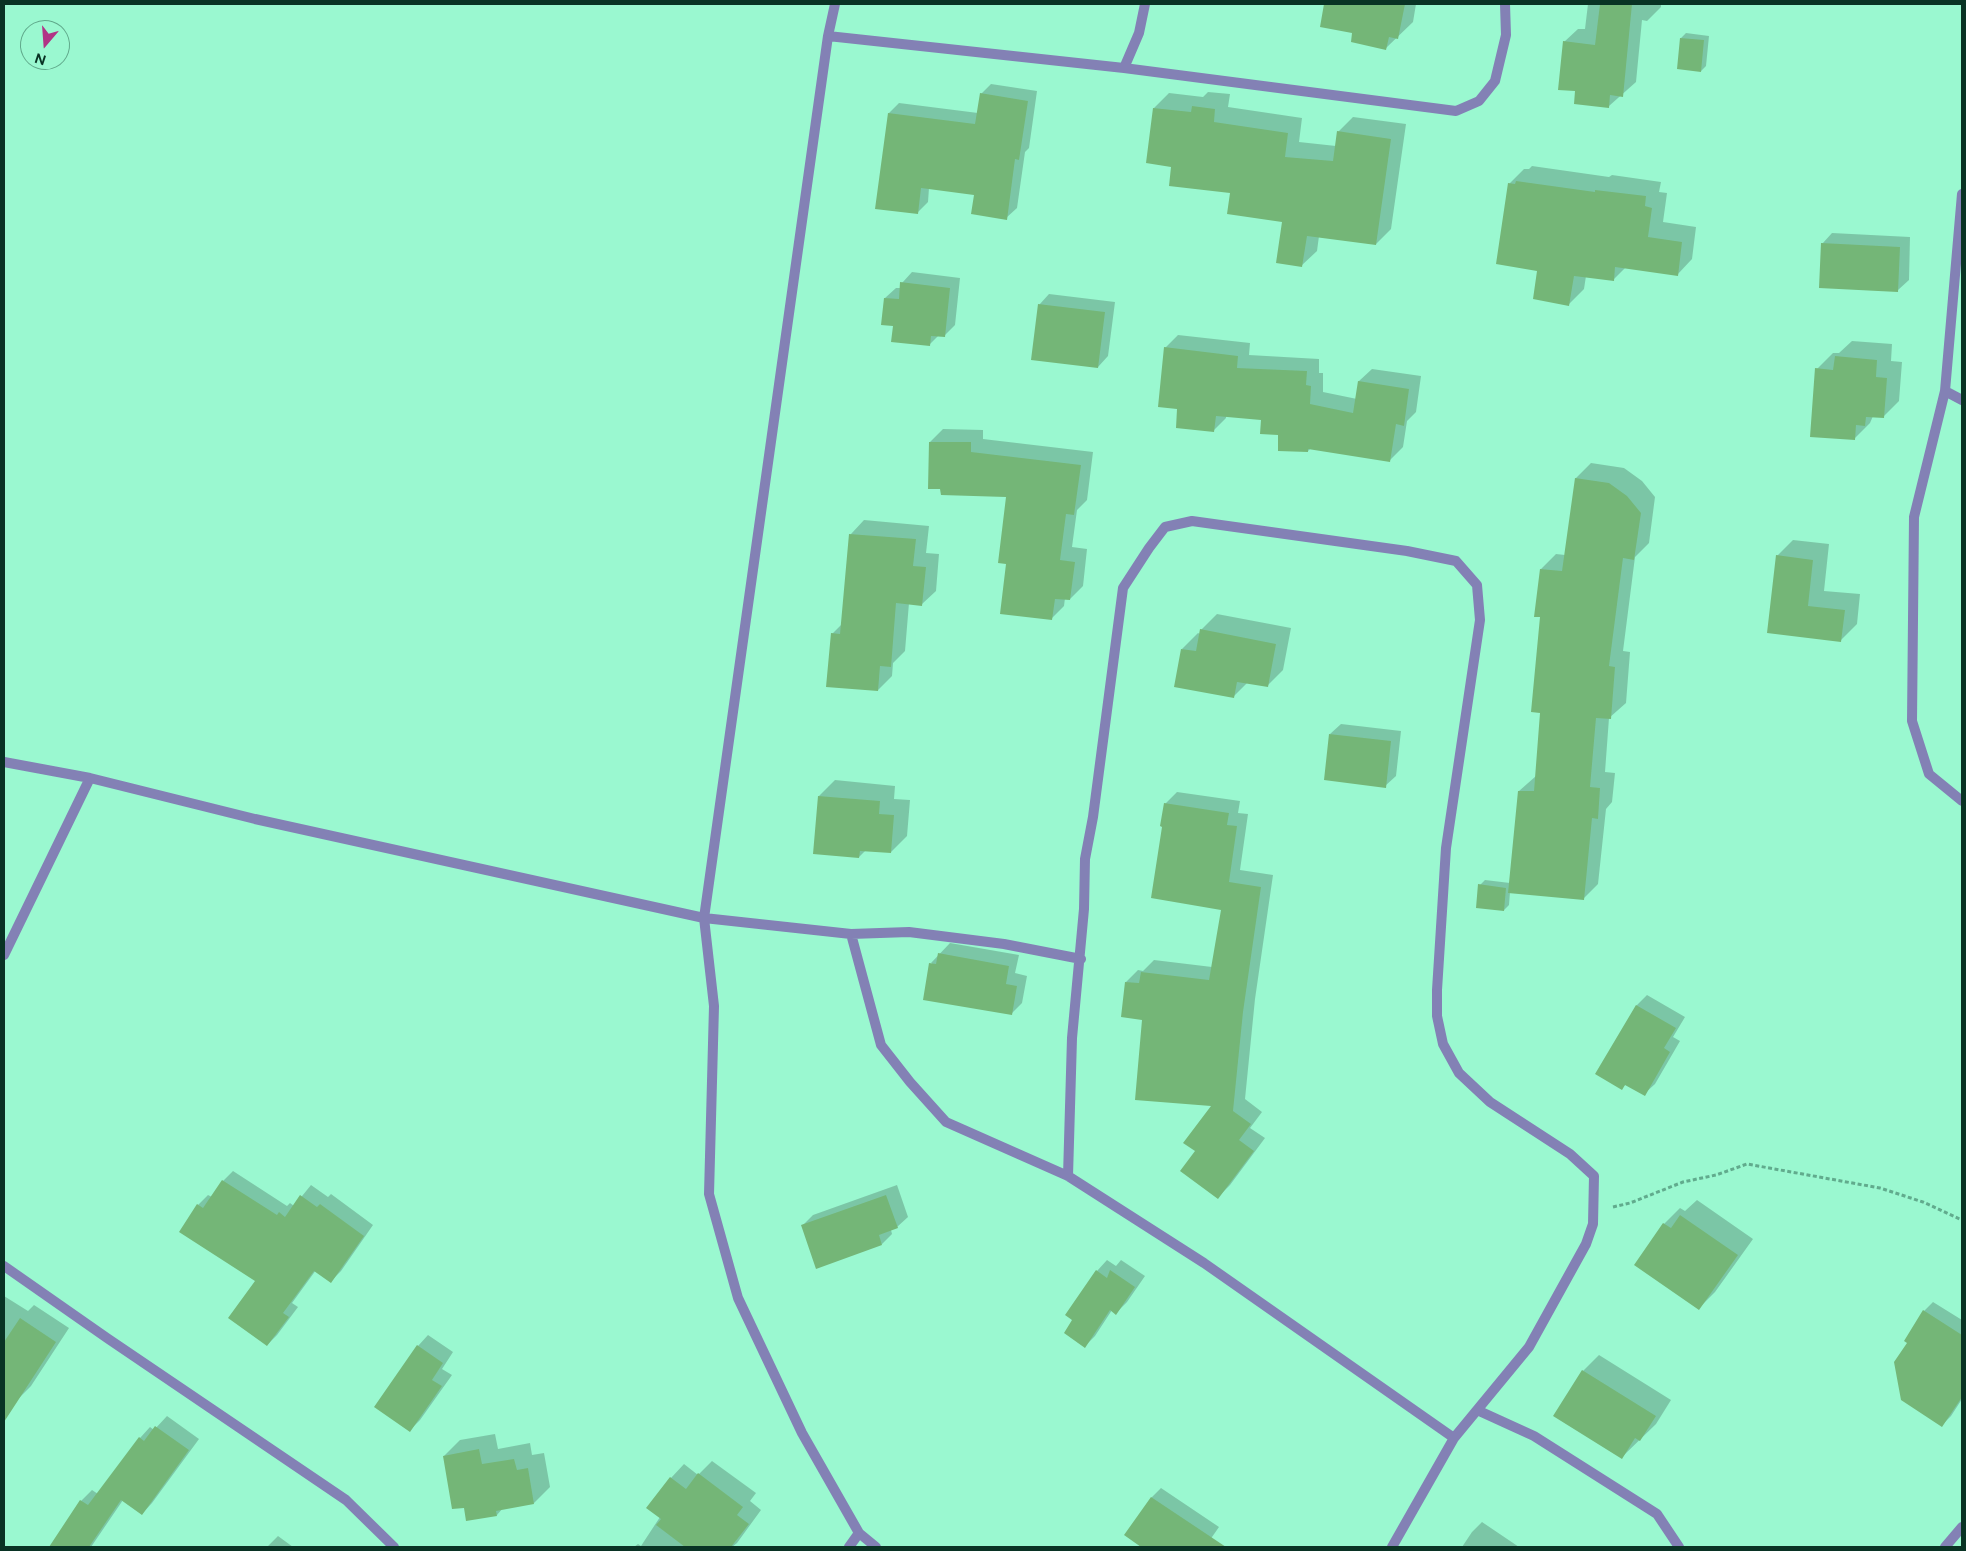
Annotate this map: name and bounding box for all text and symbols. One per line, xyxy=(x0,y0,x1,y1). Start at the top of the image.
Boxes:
north arrow xyxy=(20,20,70,70)
text: N xyxy=(33,49,48,69)

